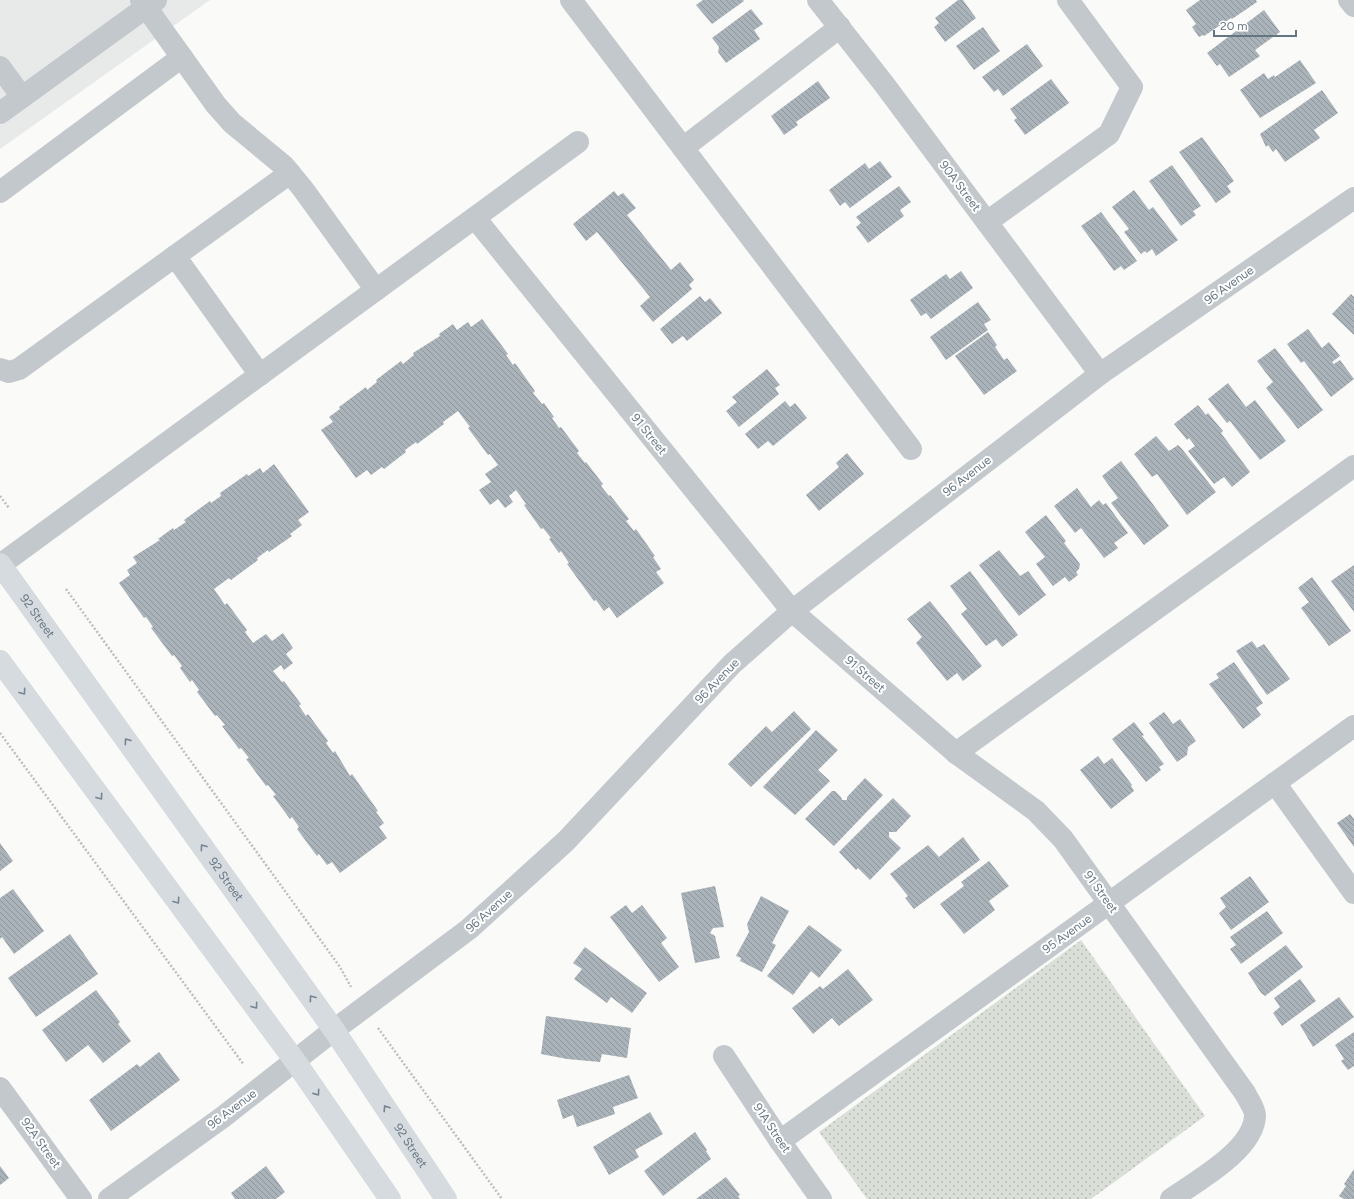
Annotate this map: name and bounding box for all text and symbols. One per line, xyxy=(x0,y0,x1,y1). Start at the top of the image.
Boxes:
scale bar xyxy=(1214,12,1296,38)
text: 20 m xyxy=(1220,19,1248,33)
street label: 90A Street xyxy=(937,158,984,214)
street label: 96 Avenue xyxy=(1202,263,1257,307)
street label: 91 Street xyxy=(628,411,670,458)
street label: 96 Avenue xyxy=(940,453,994,499)
street label: 92 Street xyxy=(17,592,58,641)
street label: 91 Street xyxy=(842,653,888,695)
street label: 96 Avenue xyxy=(692,655,742,706)
one-way arrow xyxy=(18,688,25,695)
one-way arrow xyxy=(125,739,132,746)
one-way arrow xyxy=(95,792,102,799)
one-way arrow xyxy=(200,844,208,851)
street label: 92 Street xyxy=(206,855,247,904)
street label: 91 Street xyxy=(1081,868,1121,916)
street label: 96 Avenue xyxy=(463,886,515,935)
one-way arrow xyxy=(173,897,180,904)
street label: 95 Avenue xyxy=(1040,911,1095,956)
one-way arrow xyxy=(309,995,316,1002)
one-way arrow xyxy=(250,1002,258,1009)
street label: 96 Avenue xyxy=(205,1086,259,1132)
one-way arrow xyxy=(312,1089,320,1096)
street label: 91A Street xyxy=(750,1101,794,1156)
one-way arrow xyxy=(383,1105,391,1112)
street label: 92A Street xyxy=(18,1115,64,1171)
street label: 92 Street xyxy=(391,1121,431,1171)

